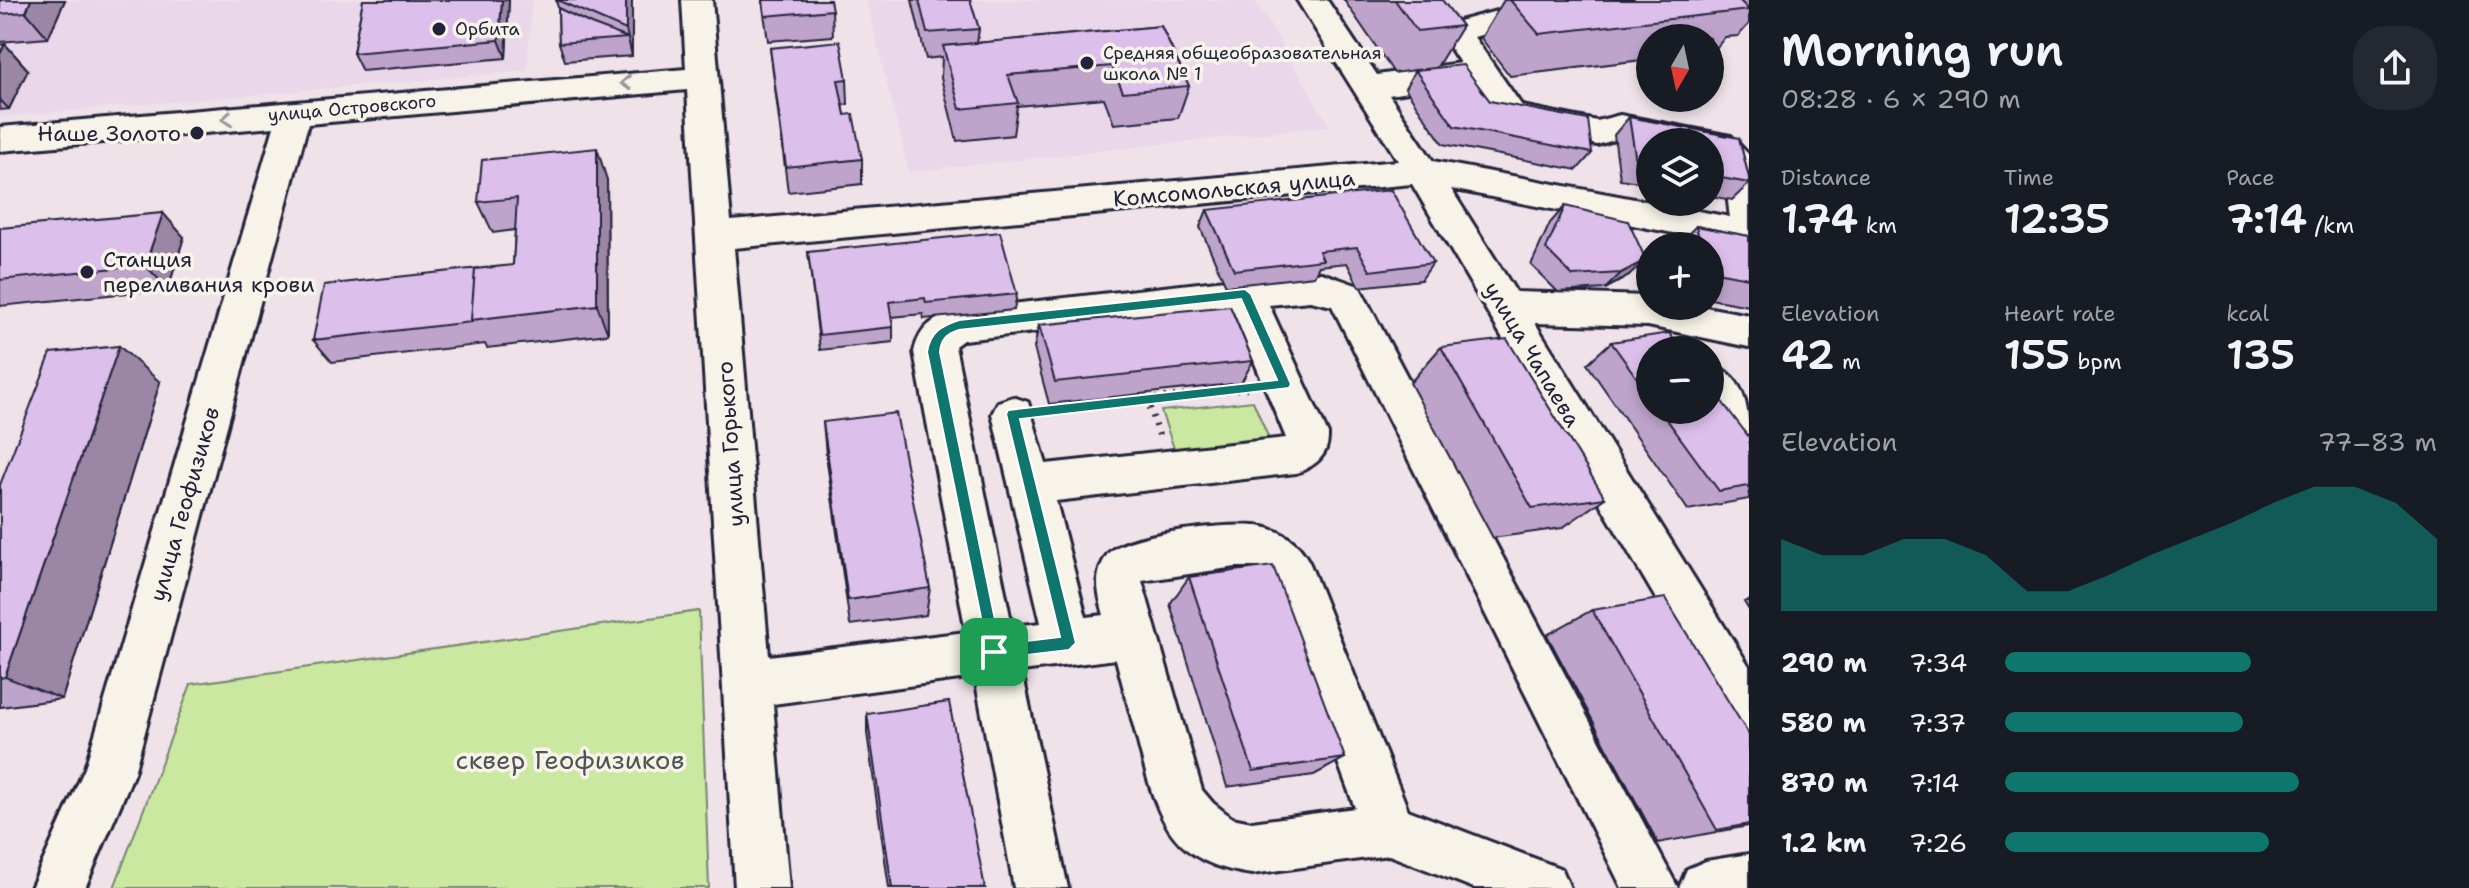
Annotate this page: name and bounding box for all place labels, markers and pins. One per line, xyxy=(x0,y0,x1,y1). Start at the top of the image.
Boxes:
place label: Орбита xyxy=(455,17,520,41)
marker: Орбита xyxy=(430,20,448,38)
place label: Средняя общеобразовательная школа № 1 xyxy=(1103,41,1382,86)
marker: Средняя общеобразовательная школа № 1 xyxy=(1078,54,1096,72)
place label: Наше Золото xyxy=(37,119,181,148)
marker: Наше Золото xyxy=(188,124,206,142)
place label: Станция переливания крови xyxy=(103,245,315,299)
marker: Станция переливания крови xyxy=(78,263,96,281)
pin xyxy=(960,618,1028,686)

